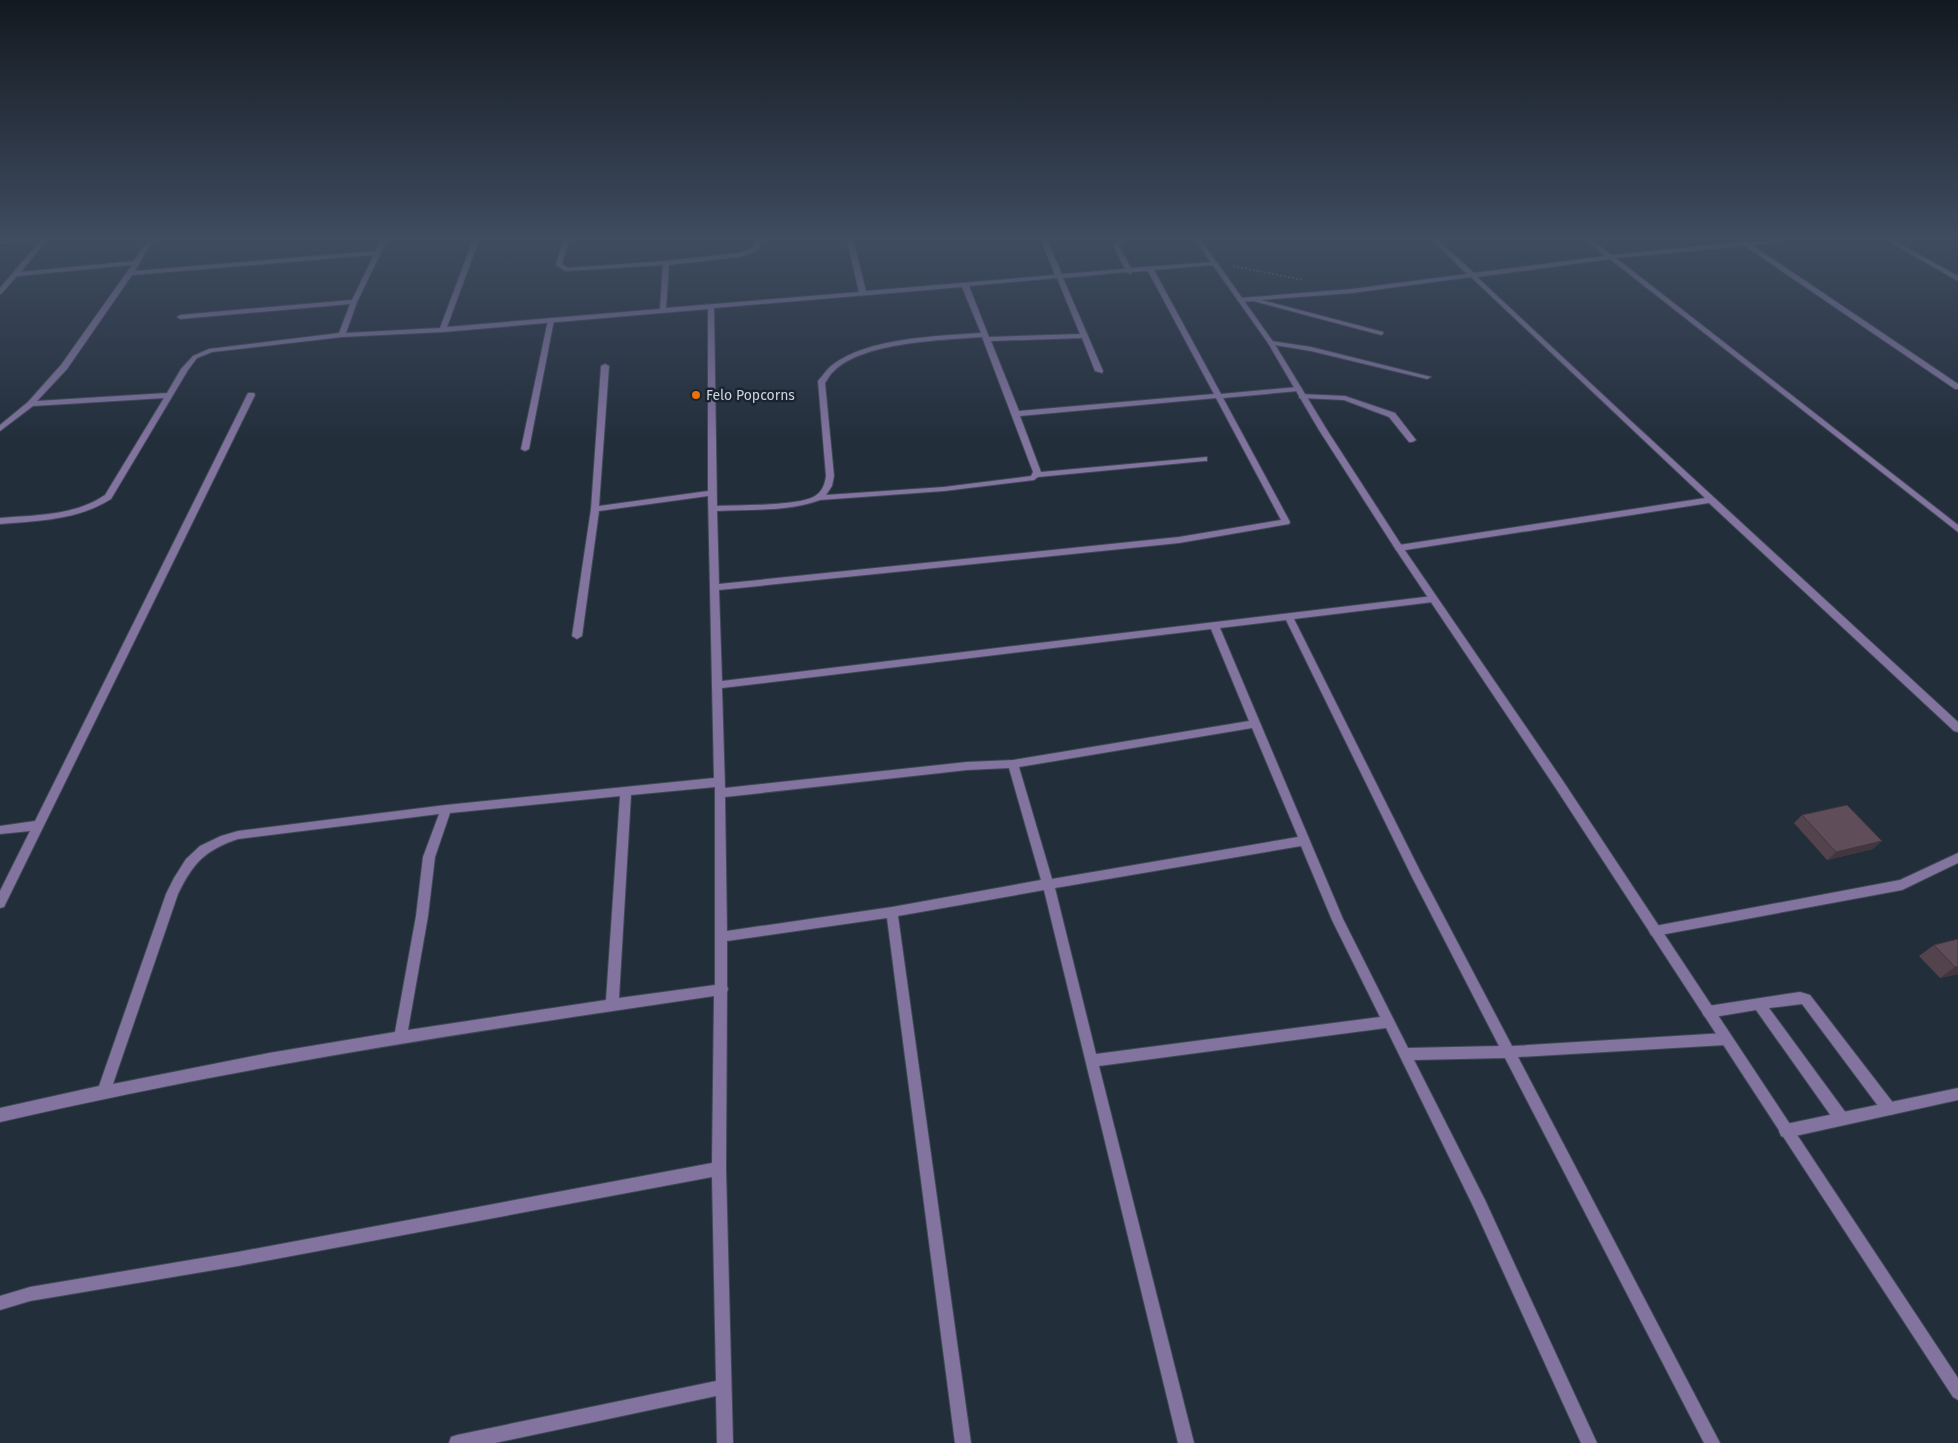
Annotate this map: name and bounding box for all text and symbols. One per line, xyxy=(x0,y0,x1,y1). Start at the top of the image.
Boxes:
place label: Felo Popcorns xyxy=(706,387,795,404)
marker: Felo Popcorns xyxy=(690,389,702,401)

